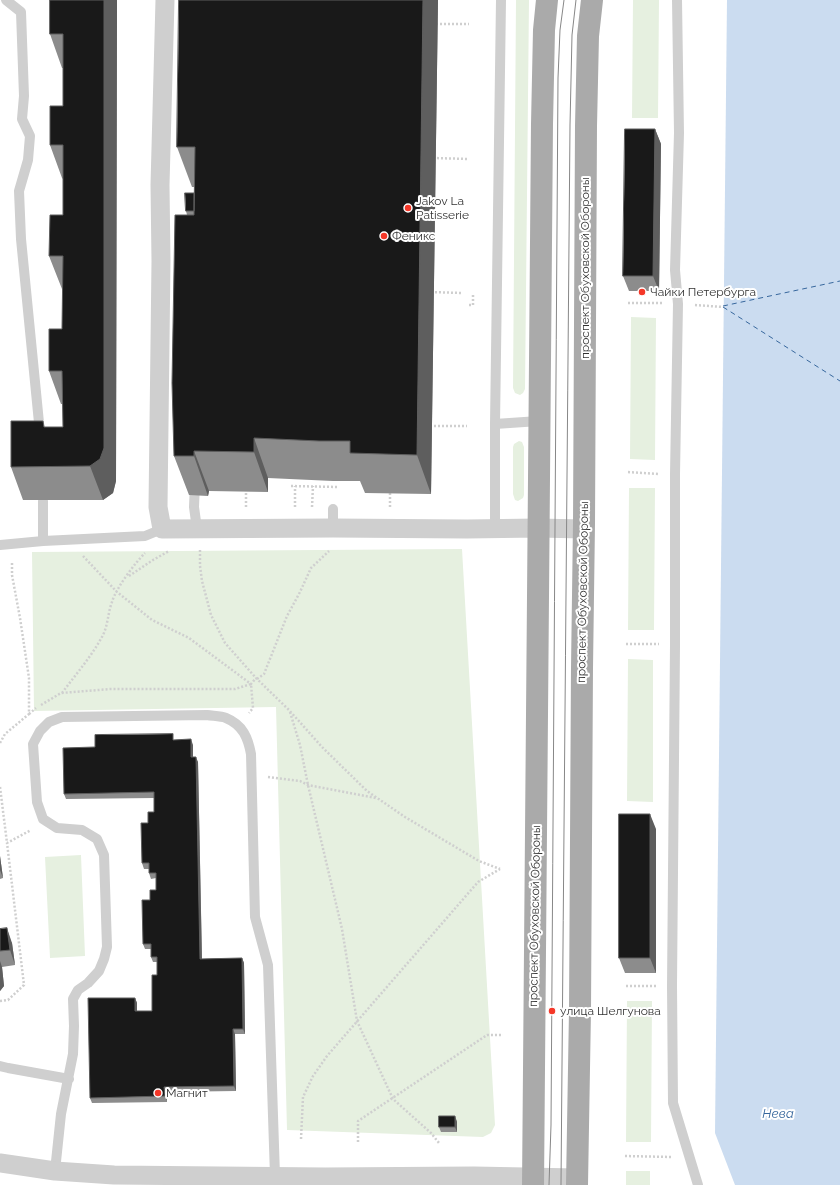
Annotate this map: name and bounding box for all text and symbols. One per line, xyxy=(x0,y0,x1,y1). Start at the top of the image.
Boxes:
street label: проспект Обуховской Обороны xyxy=(578,177,592,359)
place label: Jakov La Patisserie xyxy=(416,194,469,222)
marker: Jakov La Patisserie xyxy=(403,203,413,213)
place label: Феникс xyxy=(392,229,435,243)
marker: Феникс xyxy=(379,231,389,241)
place label: Чайки Петербурга xyxy=(650,285,756,299)
marker: Чайки Петербурга xyxy=(637,287,647,297)
street label: проспект Обуховской Обороны xyxy=(574,501,592,683)
street label: проспект Обуховской Обороны xyxy=(526,825,544,1007)
place label: улица Шелгунова xyxy=(560,1004,661,1018)
marker: улица Шелгунова xyxy=(547,1006,557,1016)
place label: Магнит xyxy=(166,1086,208,1100)
marker: Магнит xyxy=(153,1088,163,1098)
water label: Нева xyxy=(762,1106,794,1122)

